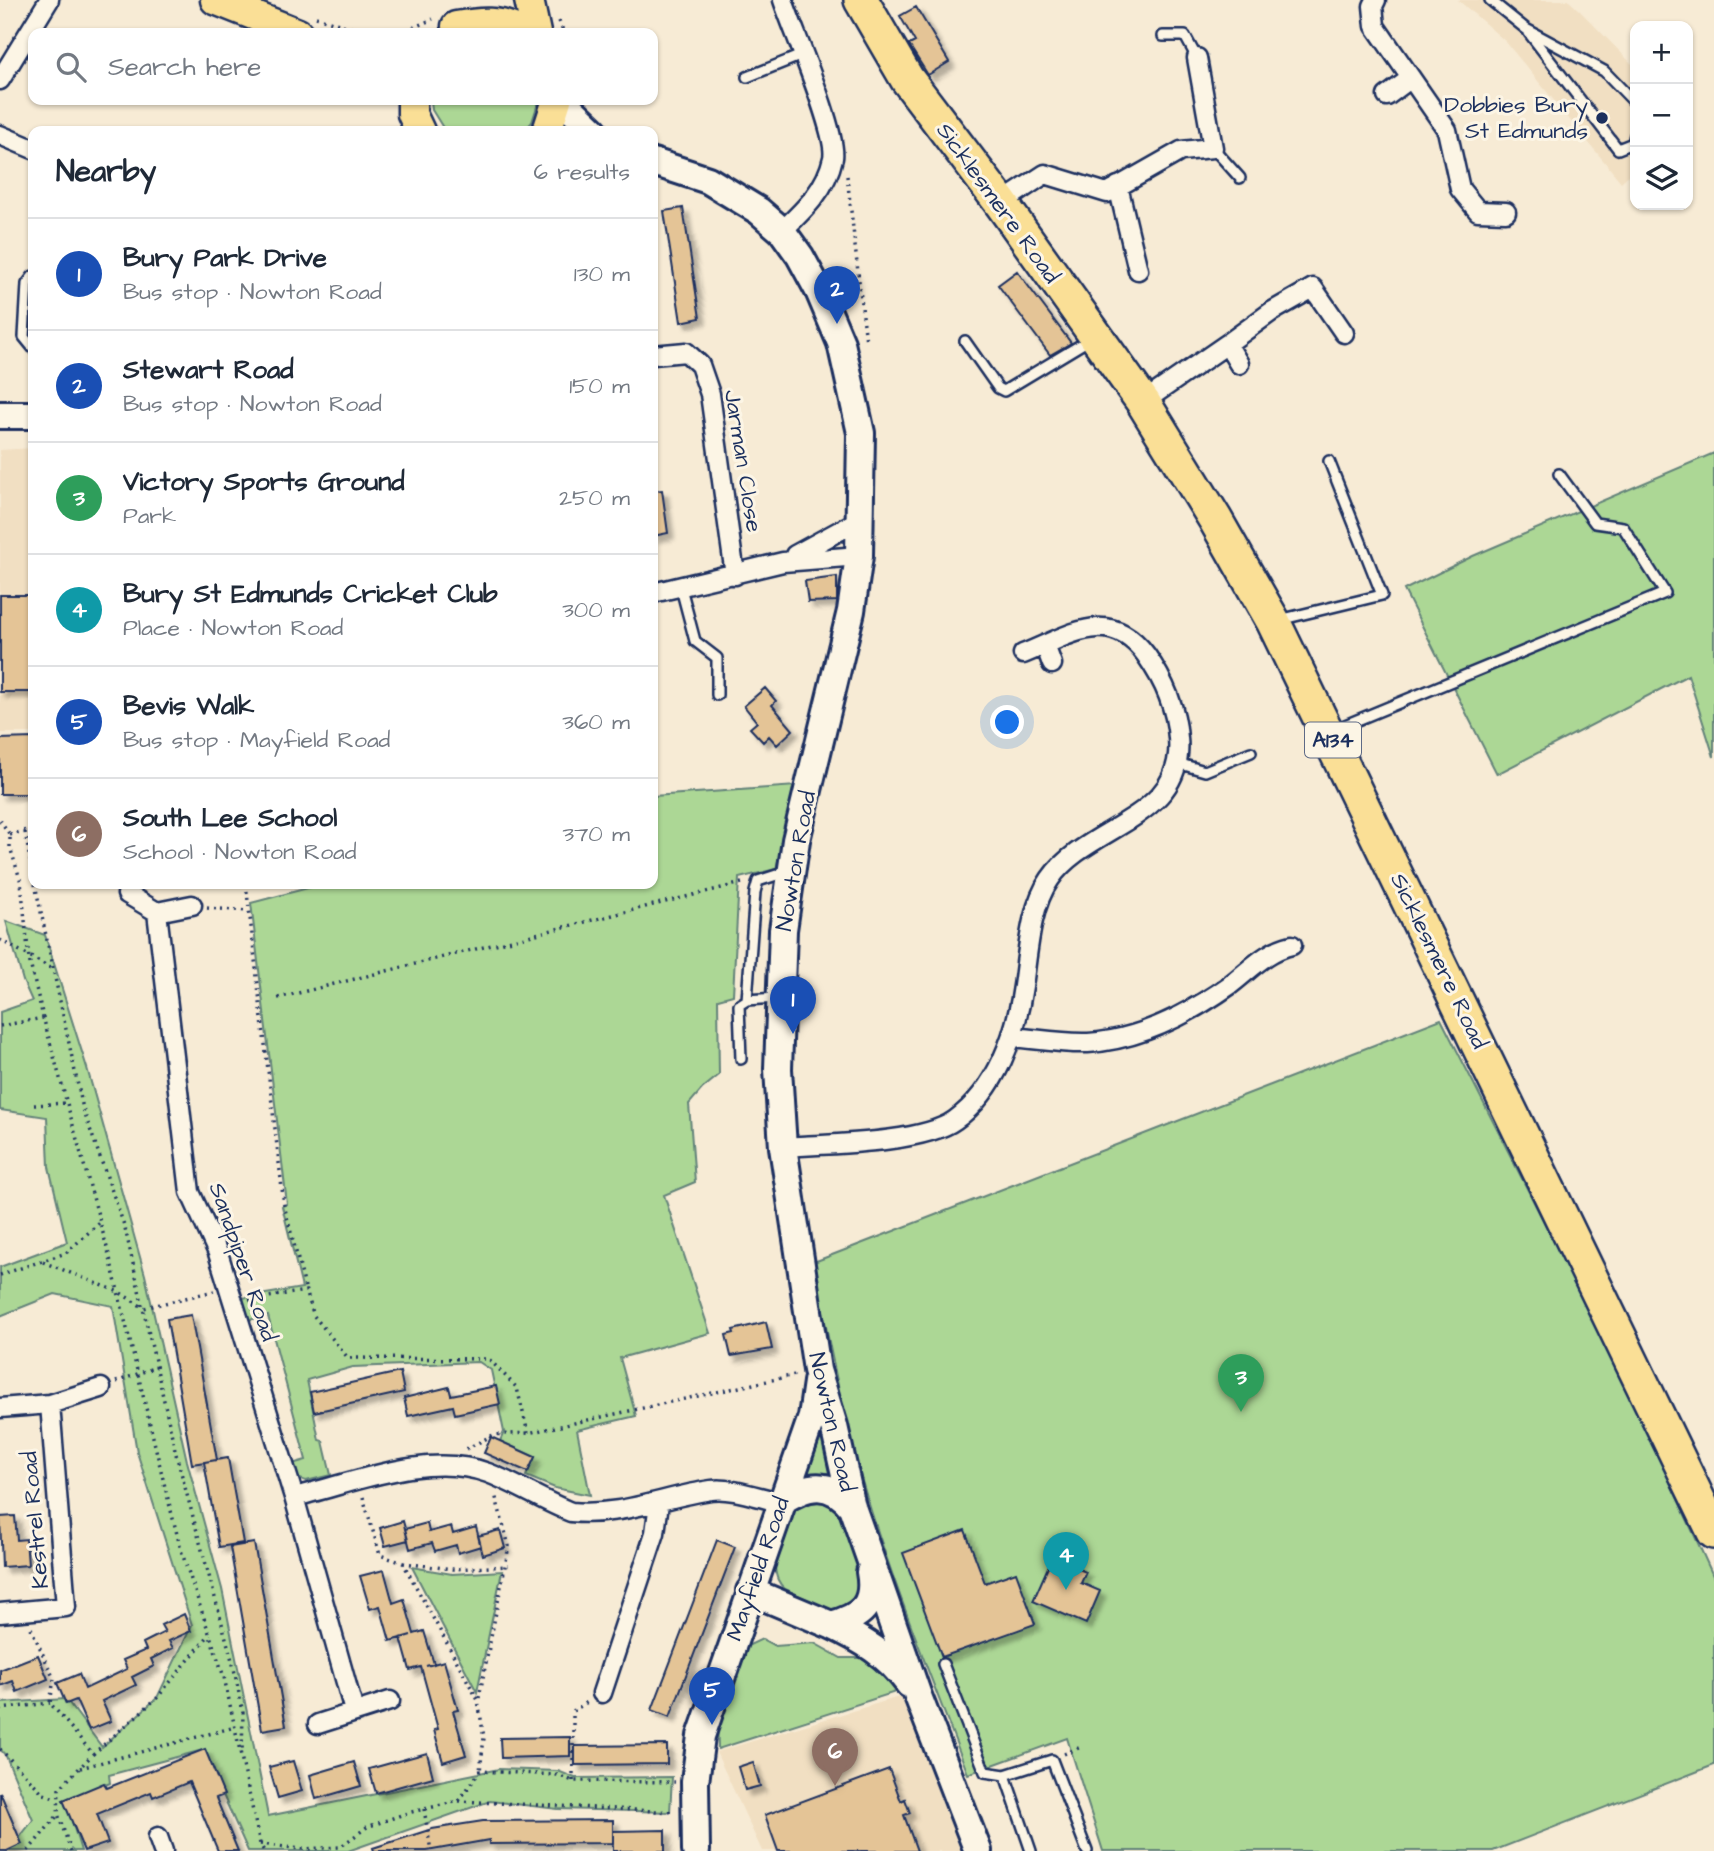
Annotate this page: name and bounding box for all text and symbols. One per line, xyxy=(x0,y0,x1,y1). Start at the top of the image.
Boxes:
map controls xyxy=(1630,21,1693,210)
button: + xyxy=(1630,21,1693,84)
search box xyxy=(28,28,658,105)
icon: search xyxy=(52,48,90,86)
text: Search here xyxy=(108,49,261,85)
button: − xyxy=(1630,84,1693,147)
place label: Dobbies Bury St Edmunds xyxy=(1444,89,1588,147)
marker: Dobbies Bury St Edmunds xyxy=(1594,110,1610,126)
street label: Sicklesmere Road xyxy=(929,116,1068,290)
button: layers xyxy=(1630,147,1693,210)
text: Nearby xyxy=(56,151,156,193)
text: 6 results xyxy=(534,156,630,188)
text: Bury Park Drive xyxy=(123,240,327,276)
text: 1 xyxy=(78,258,80,290)
text: 130 m xyxy=(574,258,630,290)
pin: 2 xyxy=(814,266,860,324)
text: Bus stop · Nowton Road xyxy=(123,276,382,308)
text: Stewart Road xyxy=(123,352,294,388)
text: 2 xyxy=(72,370,86,402)
text: 150 m xyxy=(569,370,630,402)
text: Bus stop · Nowton Road xyxy=(123,388,382,420)
street label: Jarman Close xyxy=(716,388,770,534)
text: Victory Sports Ground xyxy=(123,464,404,500)
text: 3 xyxy=(73,482,85,514)
text: 250 m xyxy=(559,482,630,514)
text: Park xyxy=(123,500,176,532)
text: Bury St Edmunds Cricket Club xyxy=(123,576,498,612)
text: 4 xyxy=(71,594,87,626)
text: 300 m xyxy=(562,594,630,626)
text: Place · Nowton Road xyxy=(123,612,343,644)
text: Bevis Walk xyxy=(123,688,254,724)
your location xyxy=(990,705,1024,739)
text: 5 xyxy=(71,706,87,738)
text: 360 m xyxy=(562,706,630,738)
road number: A134 xyxy=(1305,722,1361,758)
text: Bus stop · Mayfield Road xyxy=(123,724,390,756)
street label: Nowton Road xyxy=(768,788,824,934)
text: South Lee School xyxy=(123,800,337,836)
text: 6 xyxy=(72,818,86,850)
text: 370 m xyxy=(563,818,630,850)
text: School · Nowton Road xyxy=(123,836,357,868)
street label: Sicklesmere Road xyxy=(1383,868,1496,1055)
pin: 1 xyxy=(770,976,816,1034)
street label: Sandpiper Road xyxy=(201,1178,285,1346)
street label: Nowton Road xyxy=(800,1349,864,1495)
pin: 3 xyxy=(1218,1354,1264,1412)
street label: Kestrel Road xyxy=(13,1450,57,1590)
street label: Mayfield Road xyxy=(718,1493,799,1646)
pin: 4 xyxy=(1043,1532,1089,1590)
pin: 5 xyxy=(689,1667,735,1725)
pin: 6 xyxy=(812,1728,858,1786)

